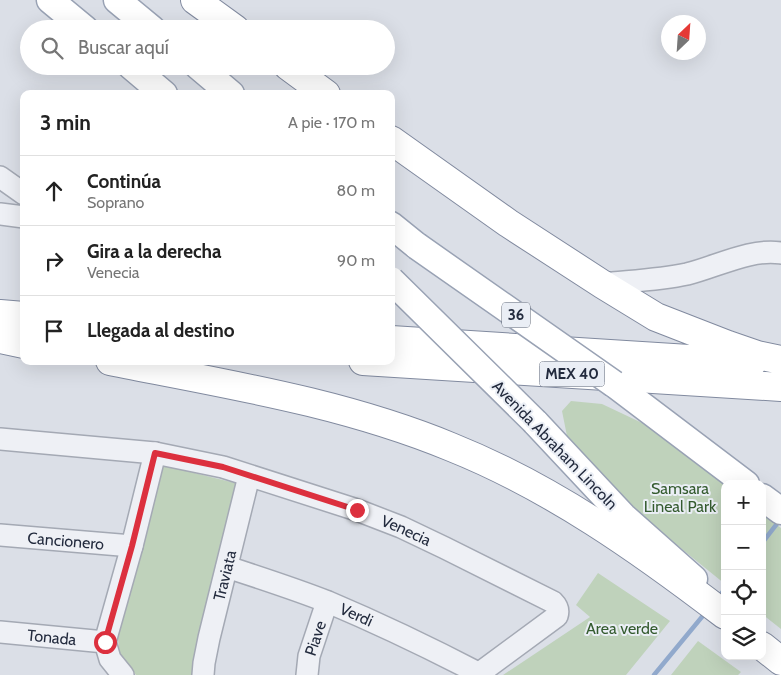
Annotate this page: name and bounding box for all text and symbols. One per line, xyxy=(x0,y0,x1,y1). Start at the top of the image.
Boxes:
north arrow xyxy=(661,15,706,60)
search box xyxy=(20,20,395,75)
icon: search xyxy=(38,34,66,62)
text: Buscar aquí xyxy=(78,36,169,59)
text: 3 min xyxy=(40,110,91,135)
text: A pie · 170 m xyxy=(288,113,375,132)
text: Continúa xyxy=(87,170,161,193)
icon: ahead xyxy=(40,177,68,205)
text: 80 m xyxy=(337,181,375,200)
text: Soprano xyxy=(87,193,144,212)
text: Gira a la derecha xyxy=(87,240,222,263)
icon: right xyxy=(40,247,68,275)
text: 90 m xyxy=(337,251,375,270)
text: Venecia xyxy=(87,263,139,282)
road number: 36 xyxy=(502,302,530,328)
icon: arrive xyxy=(40,317,68,345)
text: Llegada al destino xyxy=(87,319,234,342)
road number: MEX 40 xyxy=(540,362,604,386)
street label: Avenida Abraham Lincoln xyxy=(488,377,622,514)
park label: Samsara Lineal Park xyxy=(644,479,717,516)
map controls xyxy=(721,480,766,660)
button: + xyxy=(721,480,766,525)
route end xyxy=(346,499,369,522)
street label: Venecia xyxy=(379,511,435,550)
button: − xyxy=(721,525,766,570)
street label: Cancionero xyxy=(27,528,105,553)
street label: Traviata xyxy=(209,548,240,603)
button: locate xyxy=(721,570,766,615)
street label: Verdi xyxy=(337,599,376,630)
button: layers xyxy=(721,615,766,660)
street label: Piave xyxy=(300,618,330,658)
park label: Area verde xyxy=(586,619,658,638)
street label: Tonada xyxy=(26,625,78,649)
route start xyxy=(94,631,117,654)

